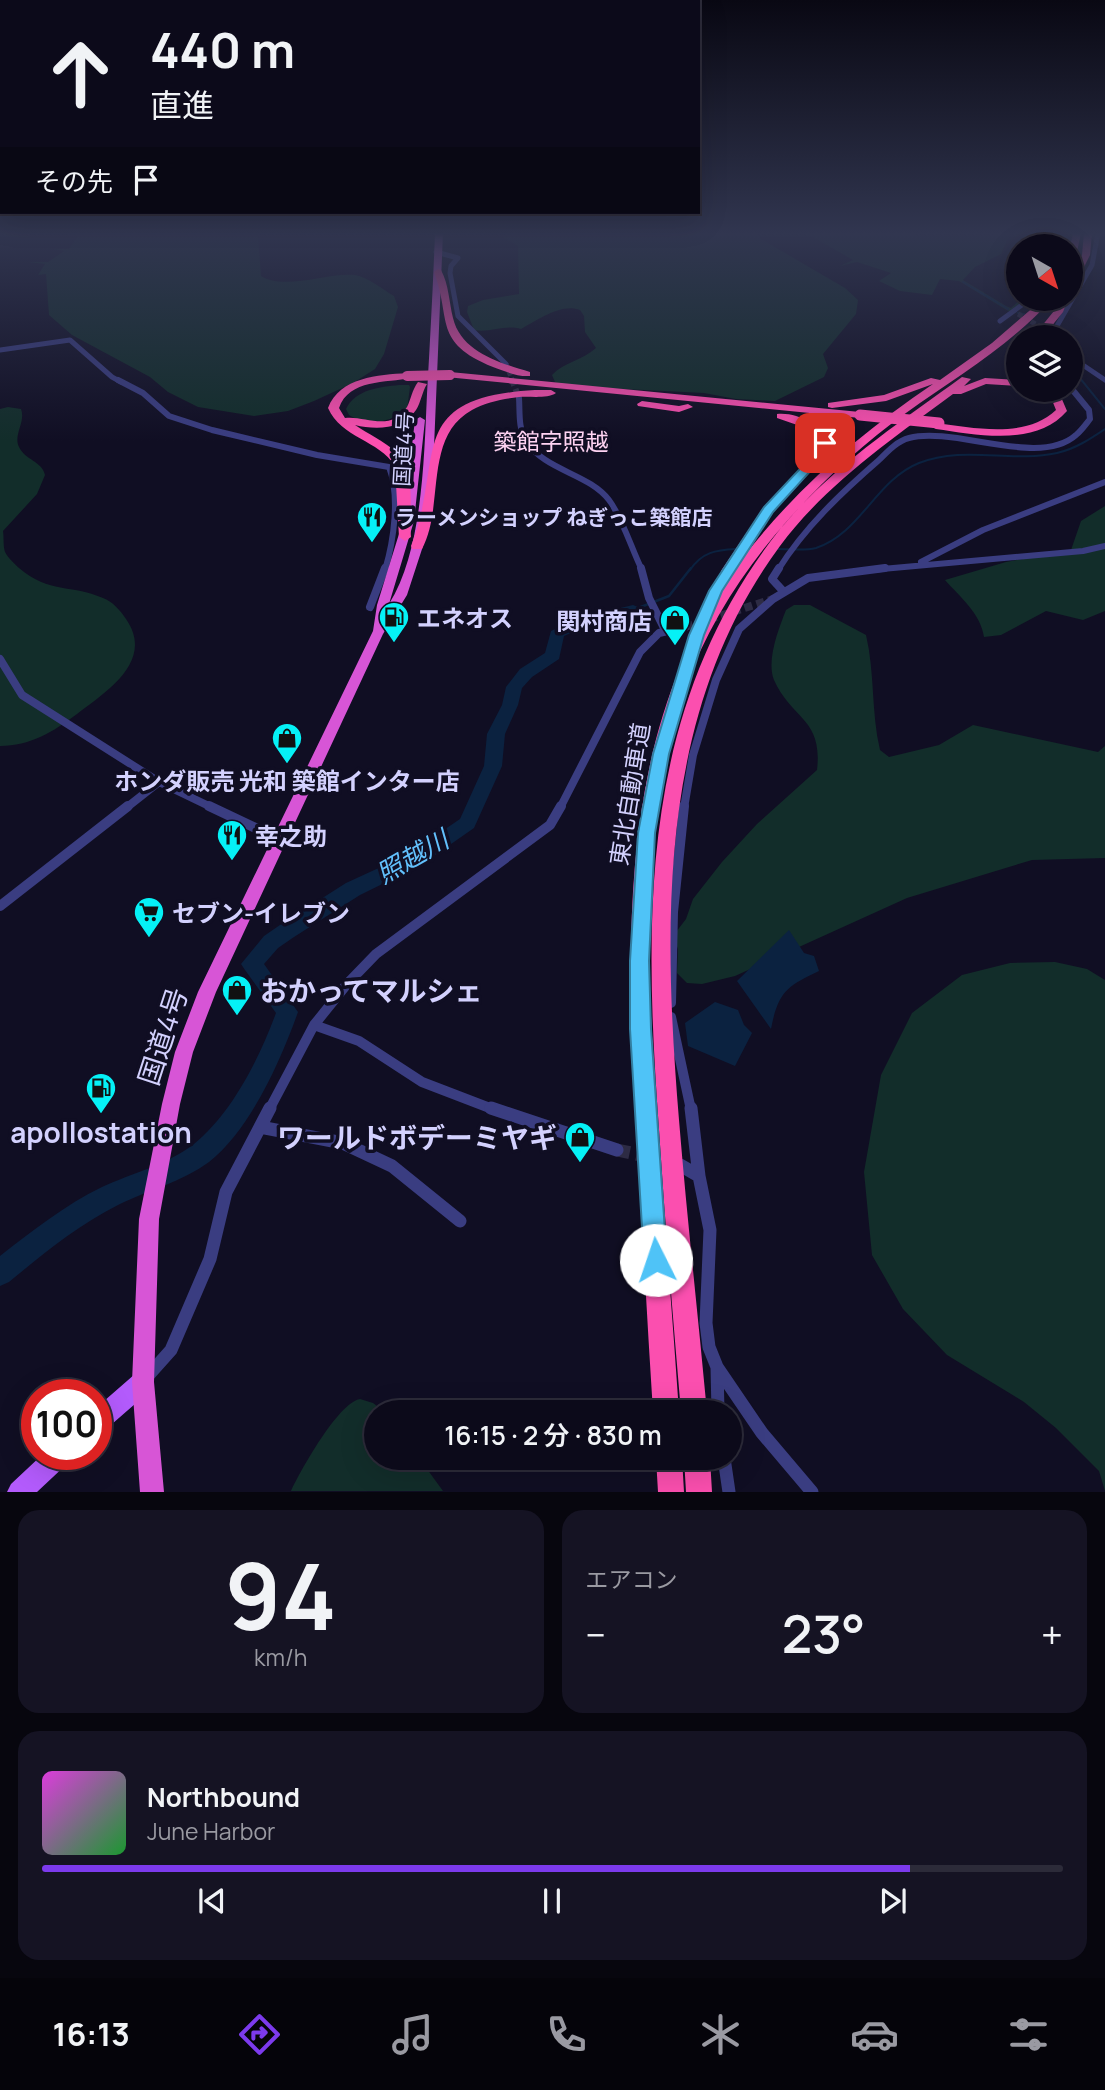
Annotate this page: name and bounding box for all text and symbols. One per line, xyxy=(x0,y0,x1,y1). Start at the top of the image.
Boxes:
text: 440 m xyxy=(150,16,295,83)
icon: ahead xyxy=(35,28,126,119)
text: 直進 xyxy=(150,83,214,127)
icon: arrive xyxy=(127,161,165,199)
text: その先 xyxy=(35,163,113,199)
north arrow xyxy=(1006,234,1083,312)
map controls xyxy=(1006,234,1083,402)
button: layers xyxy=(1006,325,1083,402)
street label: 国道4号 xyxy=(387,411,419,487)
pin xyxy=(795,413,855,473)
icon: arrive xyxy=(806,424,844,462)
district label: 築館字照越 xyxy=(494,425,609,457)
restaurant icon: ラーメンショップ ねぎっこ築館店 xyxy=(355,500,389,544)
place label: ラーメンショップ ねぎっこ築館店 xyxy=(395,503,713,531)
fuel station icon: エネオス xyxy=(377,600,411,644)
place label: エネオス xyxy=(417,601,513,634)
shop icon: 関村商店 xyxy=(658,603,692,647)
place label: 関村商店 xyxy=(556,604,652,637)
street label: 東北自動車道 xyxy=(601,720,657,868)
shop icon: ホンダ販売 光和 築館インター店 xyxy=(270,721,304,765)
place label: ホンダ販売 光和 築館インター店 xyxy=(114,764,460,797)
restaurant icon: 幸之助 xyxy=(215,818,249,862)
place label: 幸之助 xyxy=(255,819,327,852)
water label: 照越川 xyxy=(369,819,457,891)
supermarket icon: セブン-イレブン xyxy=(132,895,166,939)
place label: セブン-イレブン xyxy=(172,896,350,929)
place label: おかってマルシェ xyxy=(260,971,483,1009)
shop icon: おかってマルシェ xyxy=(220,973,254,1017)
street label: 国道4号 xyxy=(128,982,196,1090)
fuel station icon: apollostation xyxy=(84,1071,118,1115)
place label: apollostation xyxy=(10,1113,192,1151)
place label: ワールドボデーミヤギ xyxy=(277,1118,557,1156)
shop icon: ワールドボデーミヤギ xyxy=(563,1120,597,1164)
position arrow xyxy=(619,1223,693,1297)
speed limit sign: 100 xyxy=(21,1379,112,1470)
text: 16:15 · 2 分 · 830 m xyxy=(444,1417,662,1453)
text: 94 xyxy=(225,1533,337,1657)
text: エアコン xyxy=(586,1563,678,1595)
text: 23° xyxy=(782,1598,865,1669)
text: − xyxy=(586,1608,606,1660)
text: + xyxy=(1041,1608,1063,1660)
text: km/h xyxy=(254,1641,308,1673)
text: Northbound xyxy=(147,1779,300,1815)
text: June Harbor xyxy=(147,1815,275,1847)
icon: previous xyxy=(193,1882,231,1920)
icon: pause xyxy=(533,1882,571,1920)
icon: next xyxy=(874,1882,912,1920)
icon: directions xyxy=(235,2010,284,2059)
icon: music xyxy=(388,2010,437,2059)
icon: phone xyxy=(542,2010,591,2059)
icon: climate xyxy=(696,2010,745,2059)
icon: car xyxy=(850,2010,899,2059)
icon: filters xyxy=(1004,2010,1053,2059)
text: 16:13 xyxy=(52,2012,130,2056)

